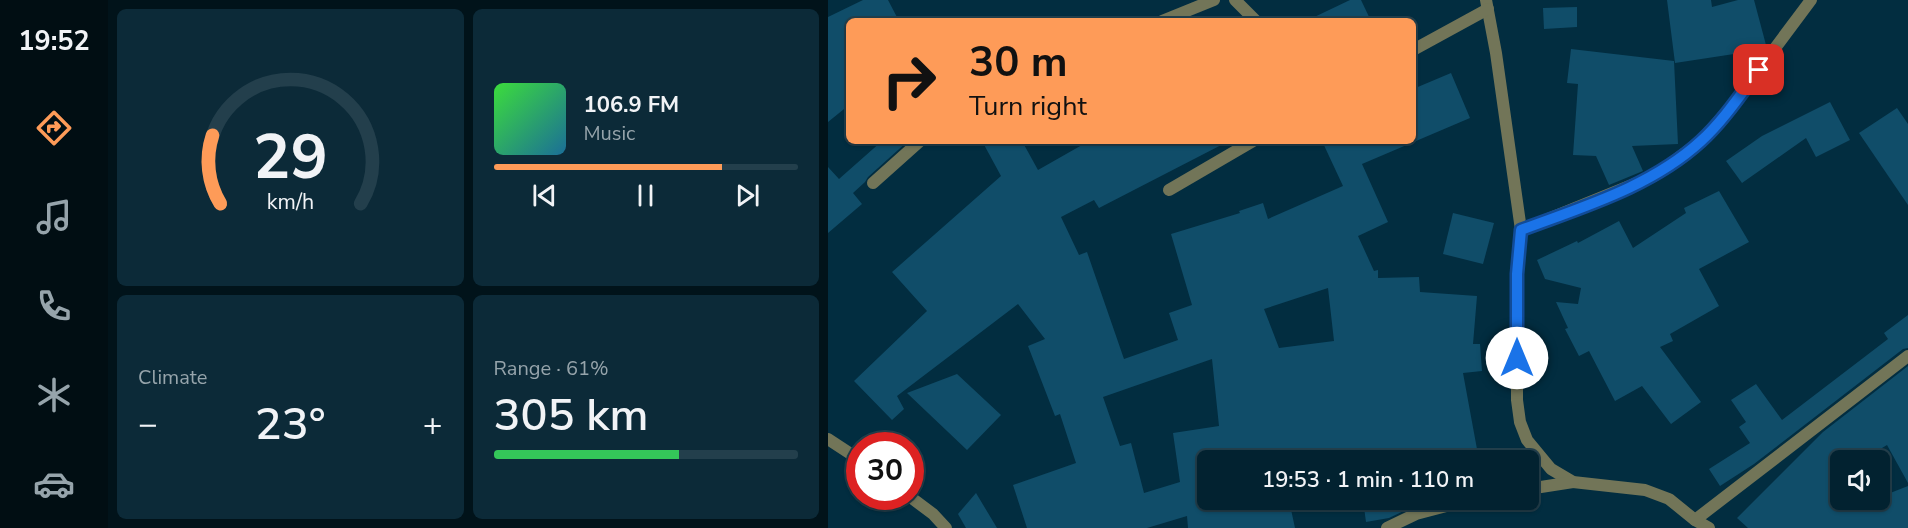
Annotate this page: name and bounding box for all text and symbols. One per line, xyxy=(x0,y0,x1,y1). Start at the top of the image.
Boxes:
text: 19:52 xyxy=(18,23,90,60)
text: 30 m xyxy=(969,34,1068,91)
icon: right xyxy=(870,42,948,120)
pin xyxy=(1733,44,1784,95)
icon: arrive xyxy=(1742,53,1775,86)
text: Turn right xyxy=(969,88,1087,125)
text: 106.9 FM xyxy=(584,90,679,120)
icon: directions xyxy=(33,107,75,149)
text: 29 xyxy=(253,116,328,201)
text: Music xyxy=(584,120,635,147)
icon: previous xyxy=(528,179,561,212)
icon: pause xyxy=(629,179,662,212)
icon: next xyxy=(731,179,764,212)
text: km/h xyxy=(267,188,314,218)
icon: music xyxy=(33,196,75,238)
icon: phone xyxy=(33,285,75,327)
position arrow xyxy=(1485,326,1549,390)
text: Range · 61% xyxy=(494,355,609,382)
text: Climate xyxy=(138,364,207,391)
icon: climate xyxy=(33,374,75,416)
text: 305 km xyxy=(494,385,649,446)
text: 23° xyxy=(255,394,326,455)
text: − xyxy=(138,402,158,447)
text: + xyxy=(423,402,442,447)
speed limit sign: 30 xyxy=(846,432,924,510)
map controls xyxy=(1830,450,1890,510)
button: sound xyxy=(1830,450,1890,510)
icon: car xyxy=(33,463,75,505)
text: 19:53 · 1 min · 110 m xyxy=(1262,465,1474,495)

